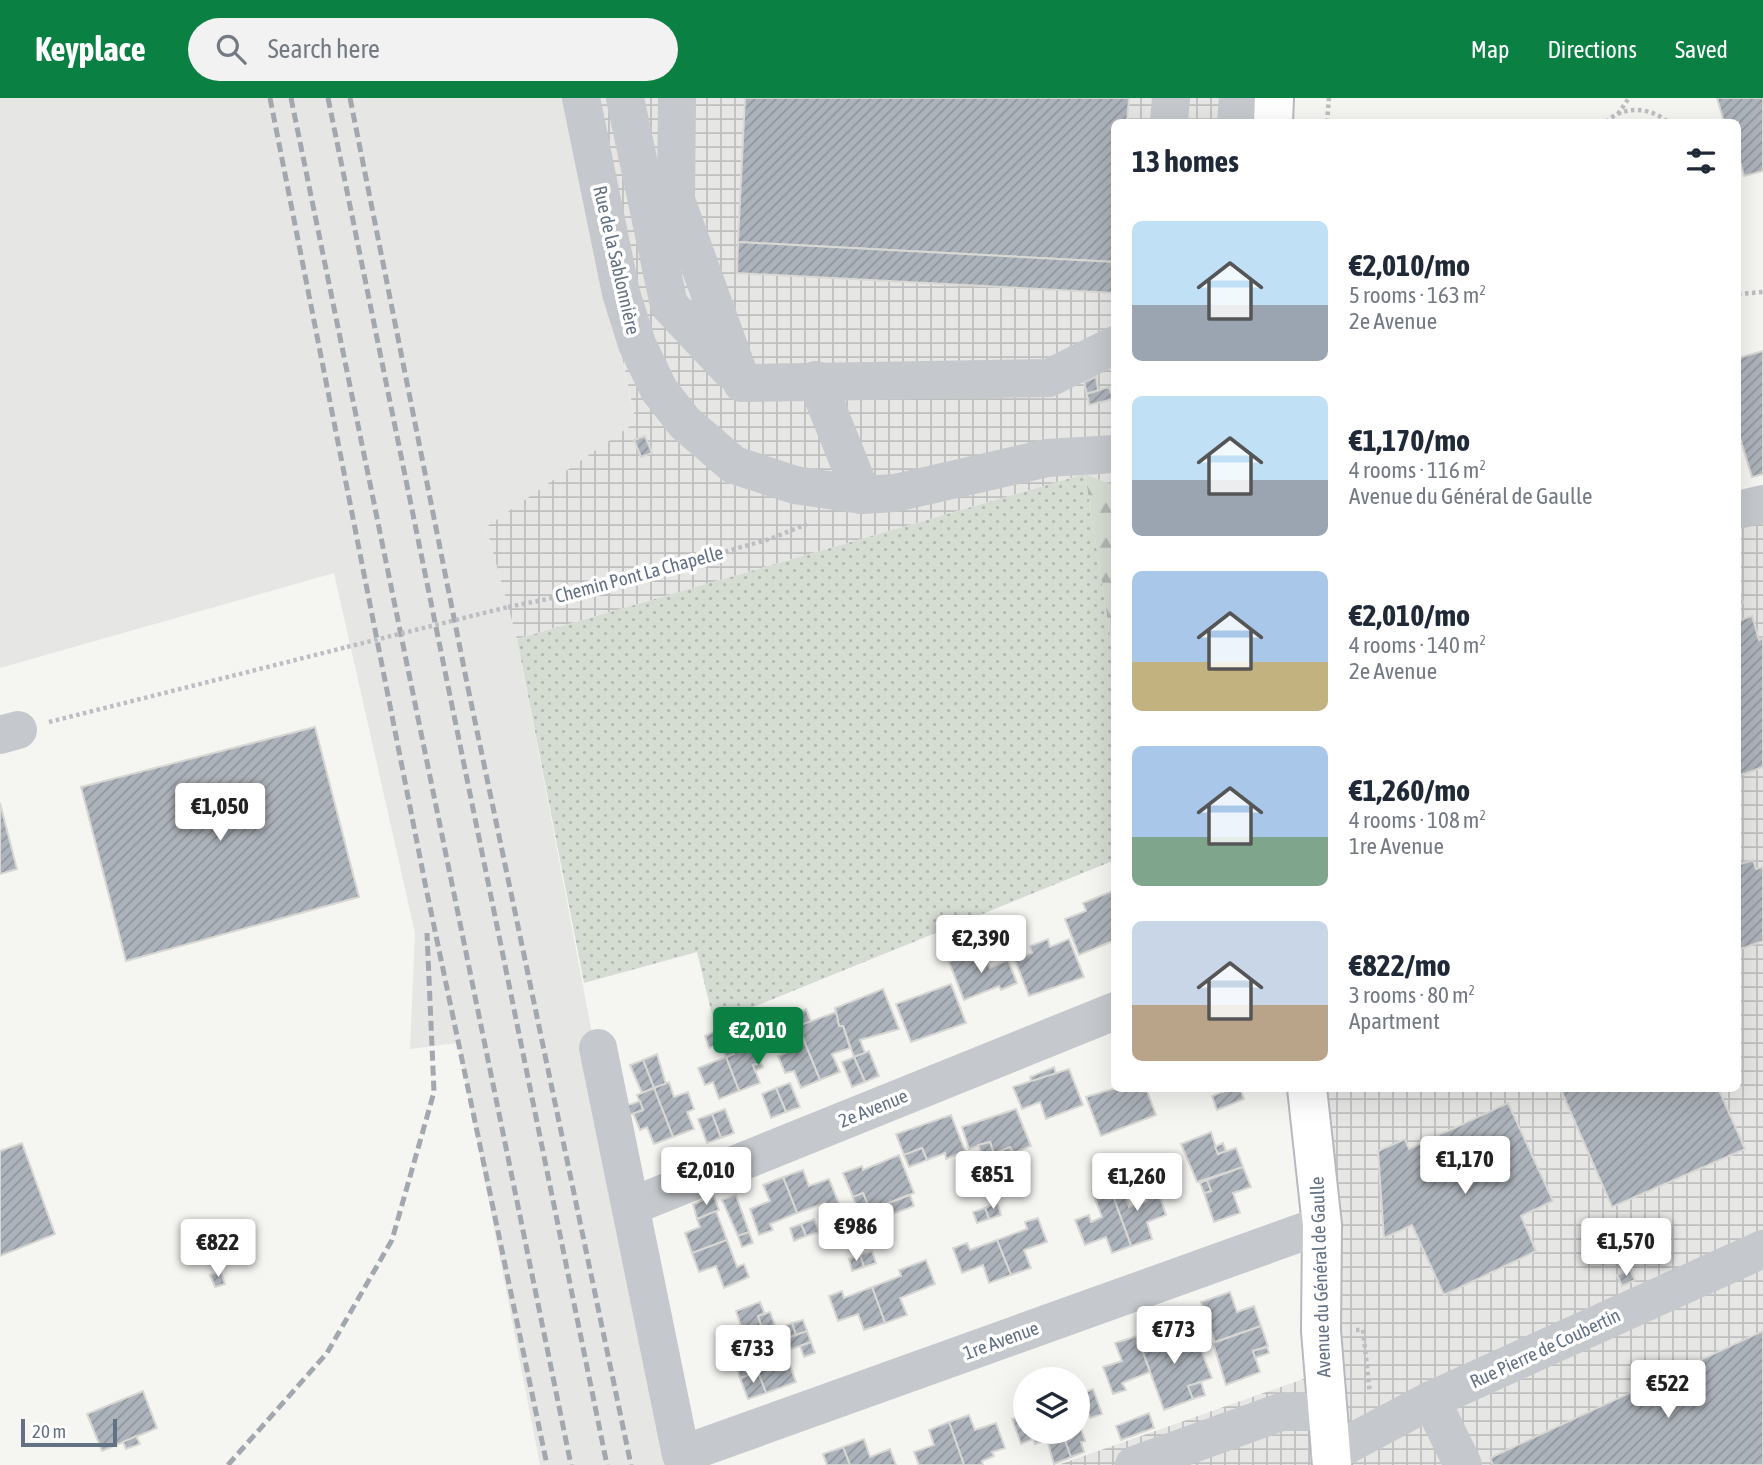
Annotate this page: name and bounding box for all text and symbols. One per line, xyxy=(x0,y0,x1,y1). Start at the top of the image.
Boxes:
search box xyxy=(188,18,678,81)
text: Keyplace xyxy=(35,30,146,68)
icon: search xyxy=(212,30,250,68)
text: Search here xyxy=(268,34,380,64)
text: Map xyxy=(1471,36,1509,63)
text: Directions xyxy=(1547,36,1637,63)
text: Saved xyxy=(1675,36,1728,63)
icon: filters xyxy=(1682,142,1720,180)
text: 13 homes xyxy=(1132,144,1239,178)
street label: Rue de la Sablonnière xyxy=(589,184,645,336)
text: €2,010/mo xyxy=(1349,248,1470,282)
icon: home xyxy=(1188,249,1272,333)
text: 5 rooms · 163 m² xyxy=(1349,282,1486,308)
text: 2e Avenue xyxy=(1349,308,1437,334)
text: €1,170/mo xyxy=(1349,423,1470,457)
icon: home xyxy=(1188,424,1272,508)
text: 4 rooms · 116 m² xyxy=(1349,457,1486,483)
text: Avenue du Général de Gaulle xyxy=(1349,483,1592,509)
street label: Chemin Pont La Chapelle xyxy=(553,541,725,607)
text: €2,010/mo xyxy=(1349,598,1470,632)
icon: home xyxy=(1188,599,1272,683)
text: 4 rooms · 140 m² xyxy=(1349,632,1486,658)
text: 2e Avenue xyxy=(1349,658,1437,684)
text: €1,260/mo xyxy=(1349,773,1470,807)
icon: home xyxy=(1188,774,1272,858)
pin: €1,050 xyxy=(163,784,277,843)
text: €1,050 xyxy=(191,793,249,819)
text: 4 rooms · 108 m² xyxy=(1349,807,1486,833)
text: 1re Avenue xyxy=(1349,833,1444,859)
pin: €2,390 xyxy=(924,916,1038,975)
text: €2,390 xyxy=(952,925,1010,951)
text: €822/mo xyxy=(1349,948,1451,982)
icon: home xyxy=(1188,949,1272,1033)
text: 3 rooms · 80 m² xyxy=(1349,982,1475,1008)
pin: €2,010 xyxy=(701,1007,815,1067)
text: Apartment xyxy=(1349,1008,1440,1034)
text: €2,010 xyxy=(729,1017,787,1043)
street label: 2e Avenue xyxy=(835,1084,911,1132)
pin: €1,170 xyxy=(1408,1136,1522,1196)
text: €1,170 xyxy=(1436,1146,1494,1172)
pin: €2,010 xyxy=(649,1148,763,1207)
pin: €851 xyxy=(952,1152,1034,1211)
pin: €1,260 xyxy=(1080,1154,1194,1213)
text: €2,010 xyxy=(677,1157,735,1183)
text: €851 xyxy=(972,1161,1014,1187)
text: €1,260 xyxy=(1108,1163,1166,1189)
street label: Avenue du Général de Gaulle xyxy=(1305,1176,1335,1378)
pin: €986 xyxy=(815,1204,897,1263)
text: €986 xyxy=(835,1213,877,1239)
pin: €1,570 xyxy=(1569,1218,1683,1278)
pin: €822 xyxy=(177,1220,259,1279)
text: €1,570 xyxy=(1597,1228,1655,1254)
text: €822 xyxy=(197,1229,239,1255)
street label: Rue Pierre de Coubertin xyxy=(1466,1304,1624,1392)
pin: €773 xyxy=(1133,1306,1215,1366)
street label: 1re Avenue xyxy=(960,1316,1042,1364)
text: €773 xyxy=(1153,1316,1195,1342)
pin: €733 xyxy=(712,1326,794,1385)
text: €733 xyxy=(732,1335,774,1361)
pin: €522 xyxy=(1627,1360,1709,1420)
map controls xyxy=(1013,1367,1090,1444)
button: layers xyxy=(1013,1367,1090,1444)
text: €522 xyxy=(1647,1370,1689,1396)
scale bar xyxy=(21,1416,117,1448)
text: 20 m xyxy=(32,1420,66,1442)

